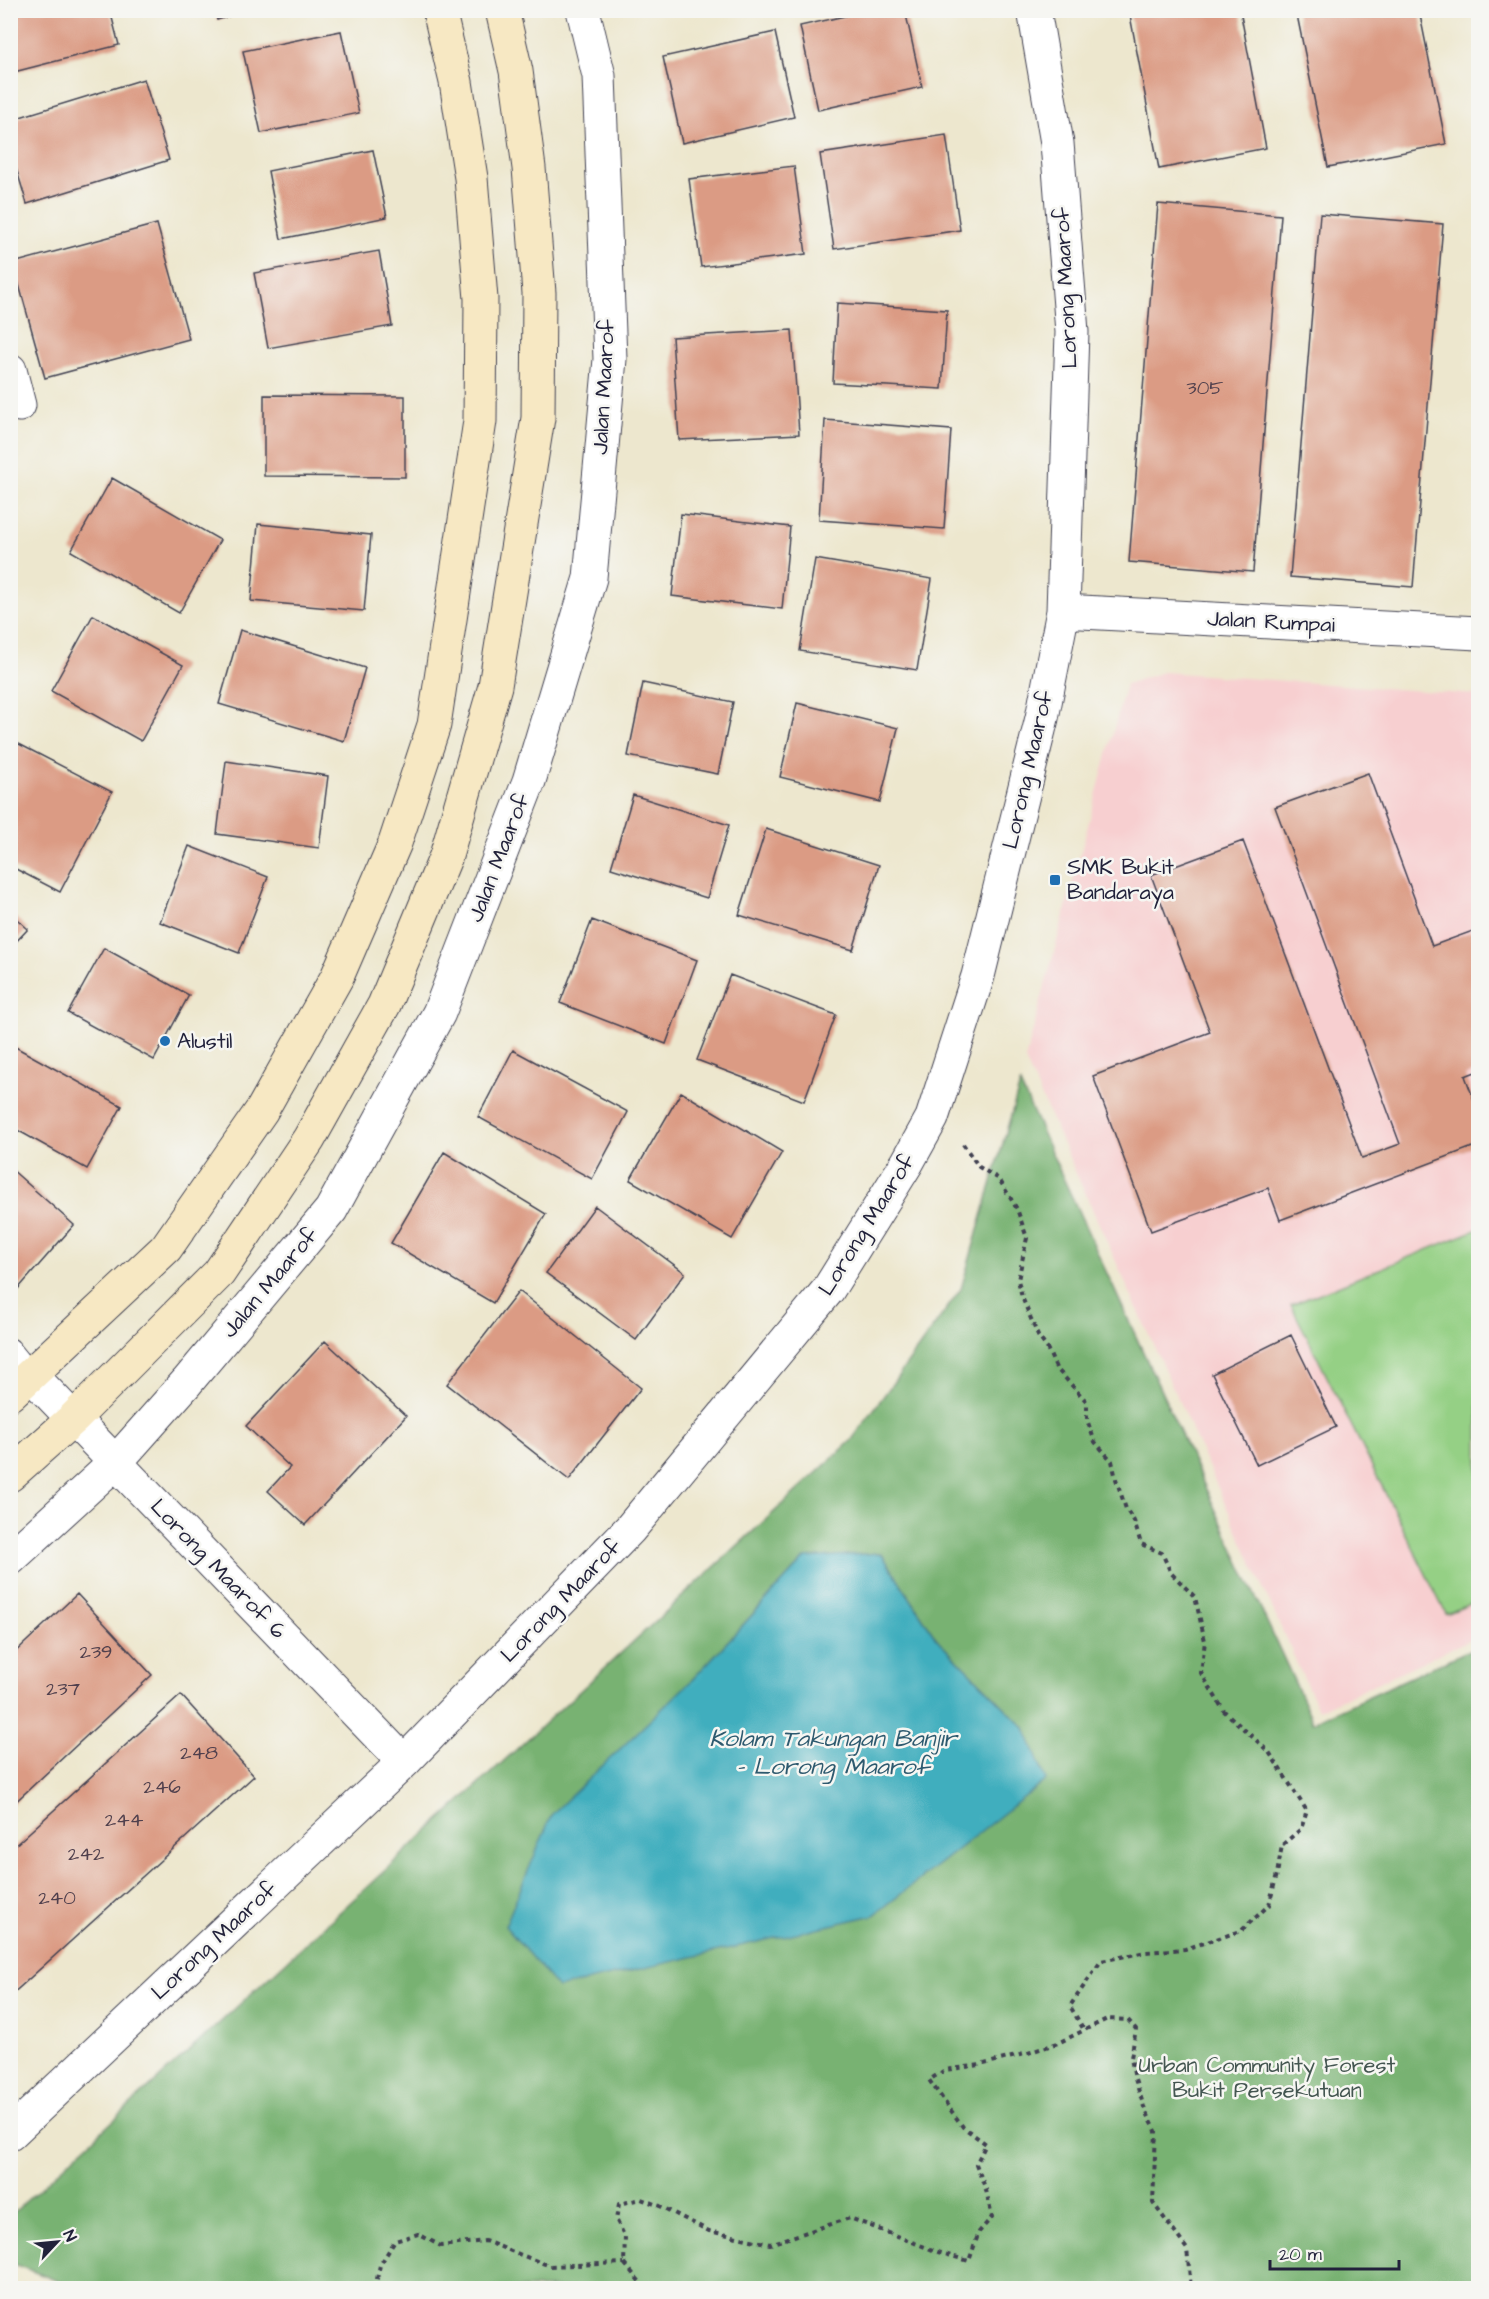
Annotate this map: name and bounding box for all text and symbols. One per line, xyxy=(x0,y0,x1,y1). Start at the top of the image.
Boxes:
street label: Lorong Maarof xyxy=(1046,206,1087,369)
street label: Jalan Maarof xyxy=(585,318,623,455)
house number: 305 xyxy=(1187,374,1223,402)
street label: Jalan Rumpai xyxy=(1206,603,1336,641)
street label: Lorong Maarof xyxy=(995,687,1062,852)
street label: Jalan Maarof xyxy=(460,788,538,927)
place label: SMK Bukit Bandaraya xyxy=(1067,852,1174,909)
marker: SMK Bukit Bandaraya xyxy=(1048,873,1062,887)
place label: Alustil xyxy=(177,1026,232,1057)
marker: Alustil xyxy=(158,1034,172,1048)
street label: Lorong Maarof xyxy=(811,1148,924,1302)
street label: Jalan Maarof xyxy=(215,1220,326,1345)
street label: Lorong Maarof 6 xyxy=(142,1492,293,1647)
street label: Lorong Maarof xyxy=(494,1531,630,1671)
house number: 239 xyxy=(79,1638,113,1666)
house number: 237 xyxy=(46,1675,80,1703)
water label: Kolam Takungan Banjir - Lorong Maarof xyxy=(709,1722,959,1785)
house number: 248 xyxy=(180,1739,218,1767)
house number: 246 xyxy=(143,1773,181,1801)
house number: 244 xyxy=(105,1806,144,1834)
house number: 242 xyxy=(68,1840,105,1868)
street label: Lorong Maarof xyxy=(144,1874,285,2008)
house number: 240 xyxy=(38,1884,76,1912)
park label: Urban Community Forest Bukit Persekutuan xyxy=(1139,2050,1396,2106)
north arrow xyxy=(27,2212,87,2272)
text: N xyxy=(57,2227,82,2245)
scale bar xyxy=(1270,2233,1399,2271)
text: 20 m xyxy=(1279,2242,1322,2267)

